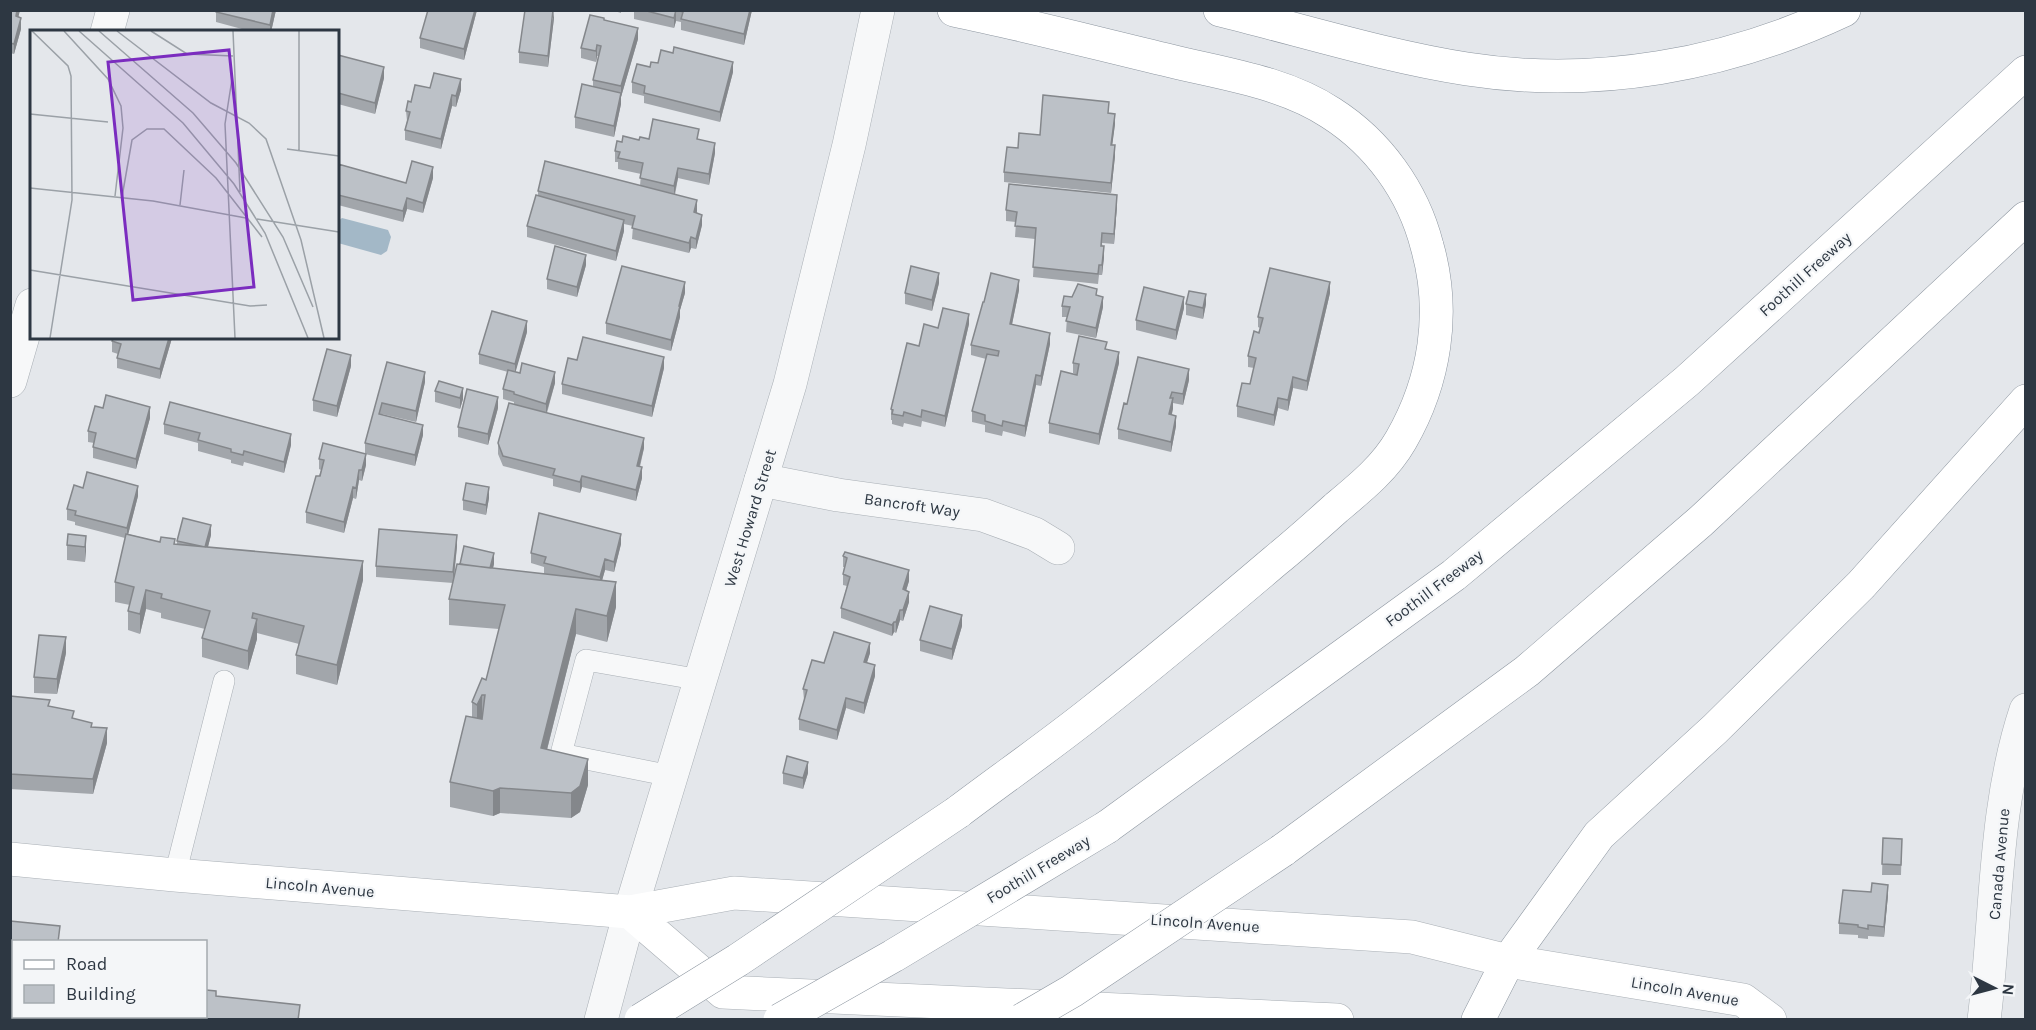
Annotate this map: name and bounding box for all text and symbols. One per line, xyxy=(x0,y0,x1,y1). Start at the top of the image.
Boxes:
inset map xyxy=(30,30,339,339)
street label: Foothill Freeway xyxy=(1755,227,1855,320)
street label: West Howard Street xyxy=(720,447,780,589)
street label: Bancroft Way xyxy=(863,489,962,521)
street label: Foothill Freeway xyxy=(1382,545,1487,631)
street label: Canada Avenue xyxy=(1985,807,2013,921)
street label: Foothill Freeway xyxy=(983,830,1094,907)
street label: Lincoln Avenue xyxy=(265,873,375,901)
street label: Lincoln Avenue xyxy=(1150,910,1260,936)
legend xyxy=(12,940,207,1018)
text: Road xyxy=(66,953,107,975)
north arrow xyxy=(1964,958,2024,1018)
street label: Lincoln Avenue xyxy=(1629,972,1741,1010)
text: Building xyxy=(66,983,136,1005)
text: N xyxy=(1998,983,2018,996)

